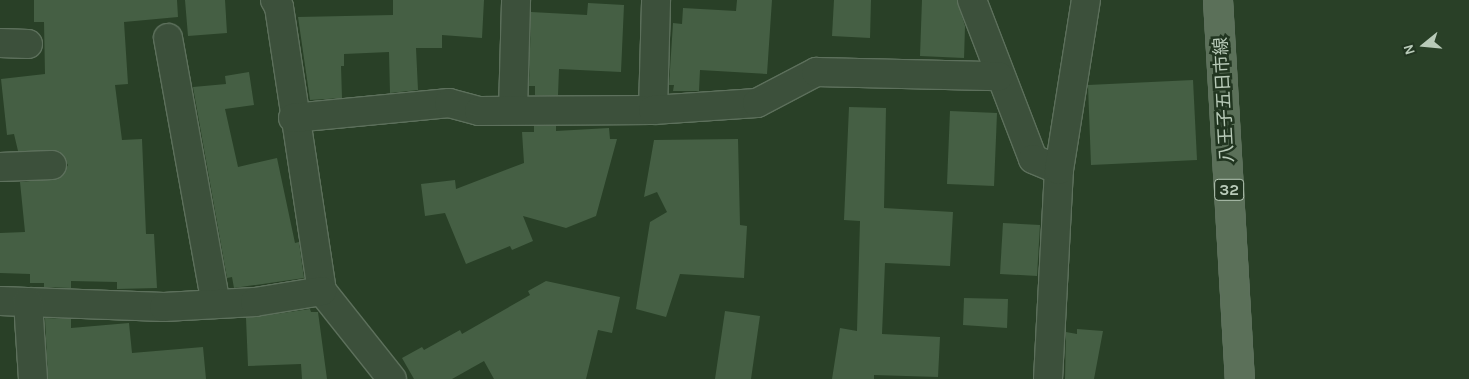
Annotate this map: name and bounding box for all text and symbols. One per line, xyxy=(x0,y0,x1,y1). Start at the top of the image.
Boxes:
north arrow xyxy=(1399,20,1449,70)
street label: 八王子五日市線 xyxy=(1210,37,1238,163)
text: N xyxy=(1400,42,1419,57)
road number: 32 xyxy=(1214,176,1244,204)

